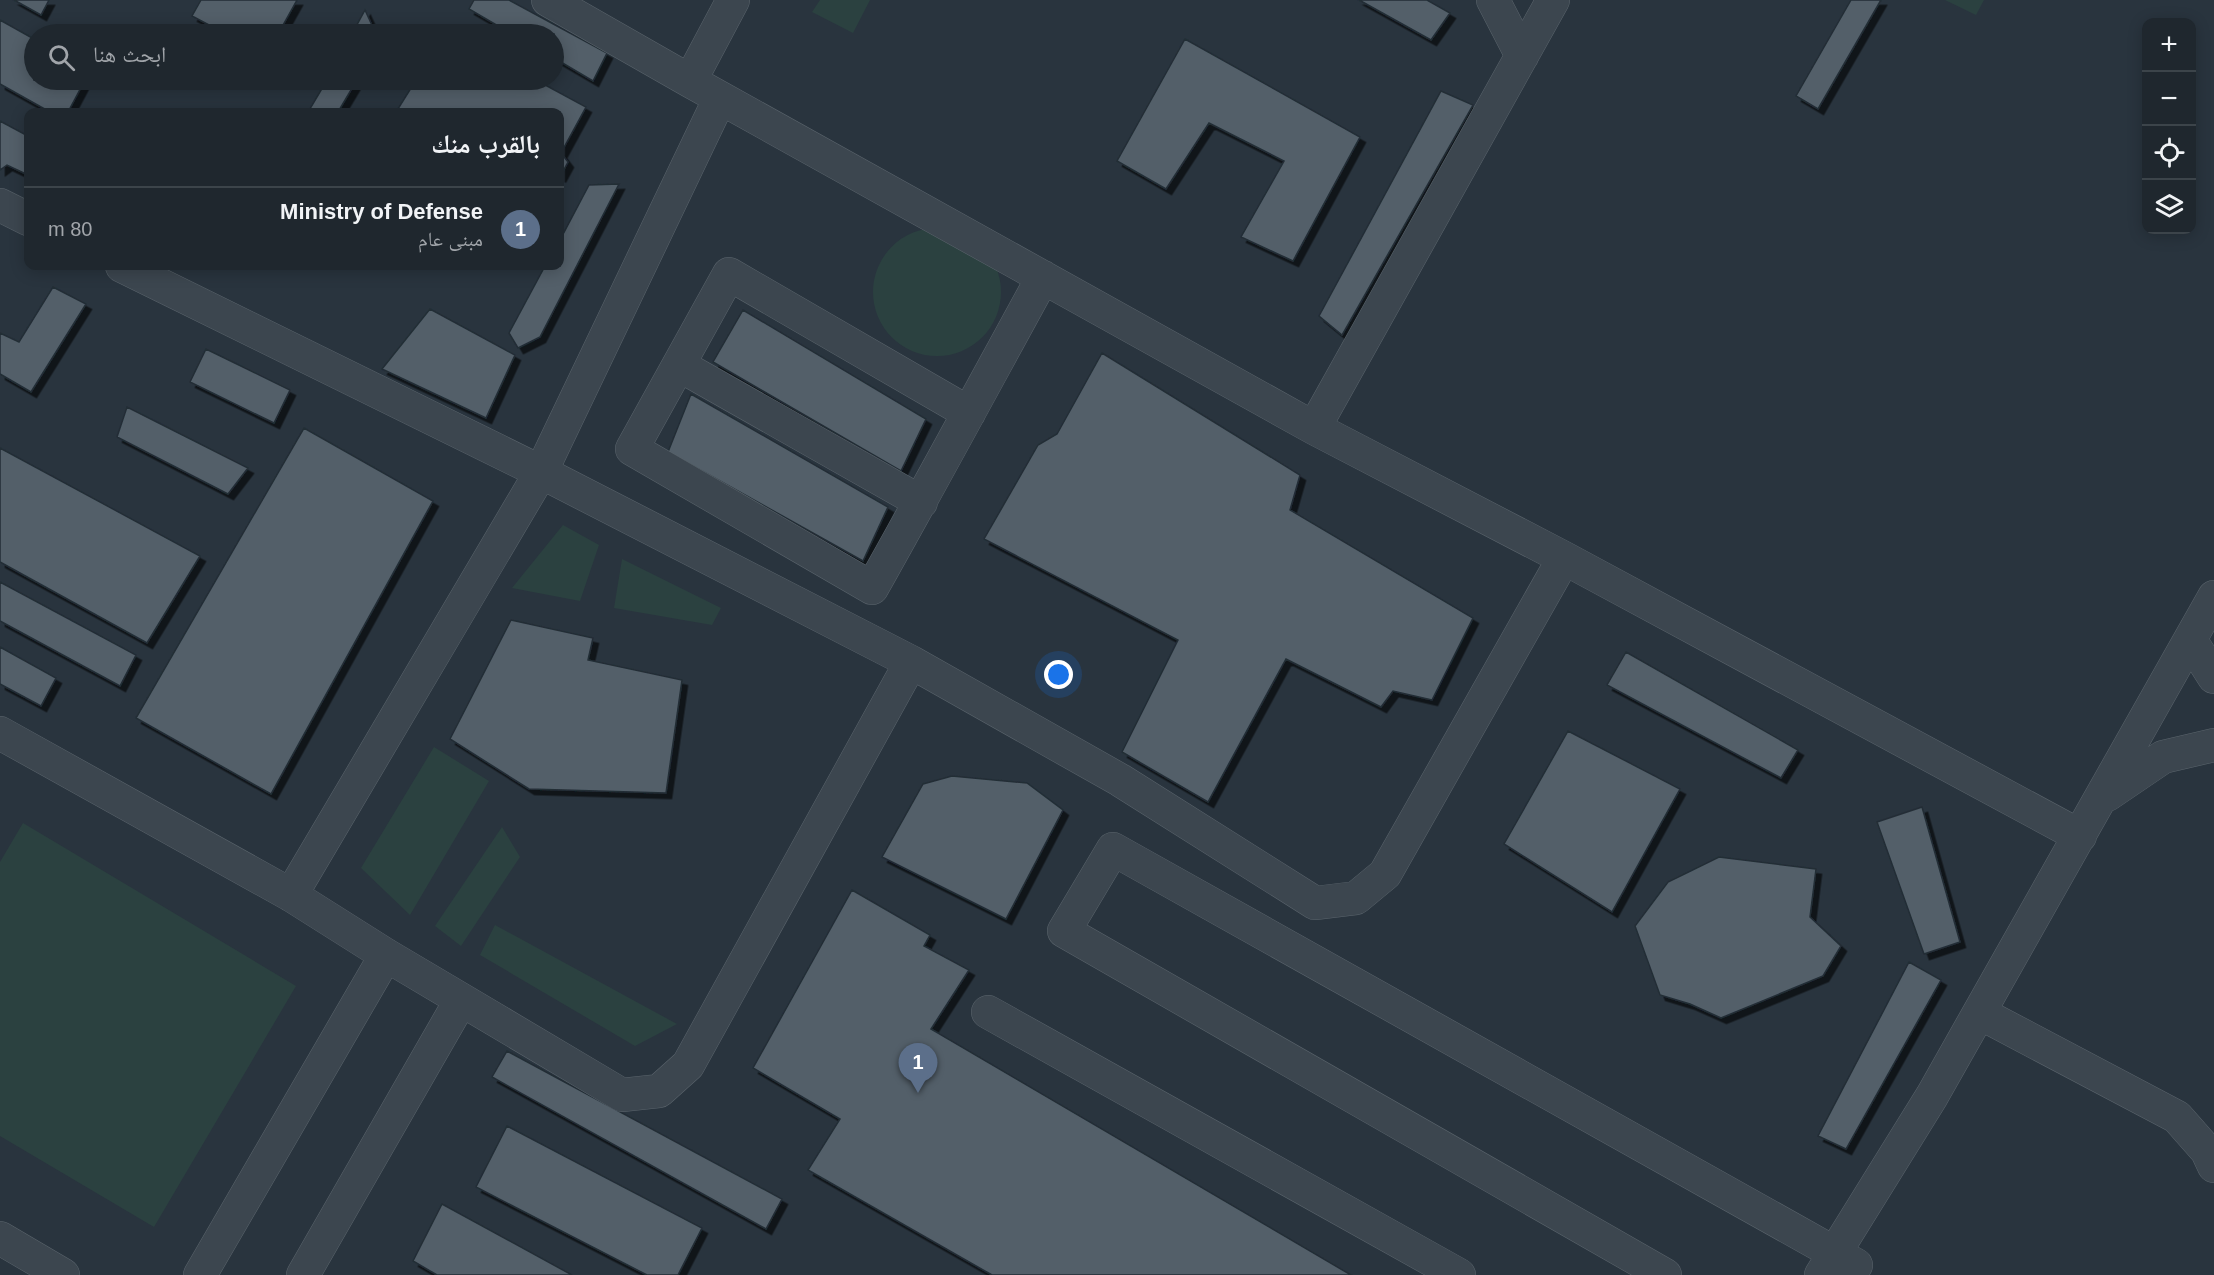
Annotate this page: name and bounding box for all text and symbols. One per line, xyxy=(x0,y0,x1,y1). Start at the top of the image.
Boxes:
map controls xyxy=(2142,18,2196,234)
button: + xyxy=(2142,18,2196,72)
search box xyxy=(24,24,564,90)
icon: search xyxy=(45,41,78,74)
text: ابحث هنا xyxy=(93,42,166,67)
button: − xyxy=(2142,72,2196,126)
button: locate xyxy=(2142,126,2196,180)
text: بالقرب منك xyxy=(431,129,540,159)
button: layers xyxy=(2142,180,2196,234)
text: Ministry of Defense xyxy=(280,199,483,224)
text: 80 m xyxy=(48,218,92,240)
text: 1 xyxy=(515,218,526,240)
text: مبنى عام xyxy=(418,228,483,250)
your location xyxy=(1044,660,1073,689)
pin: 1 xyxy=(898,1044,938,1093)

